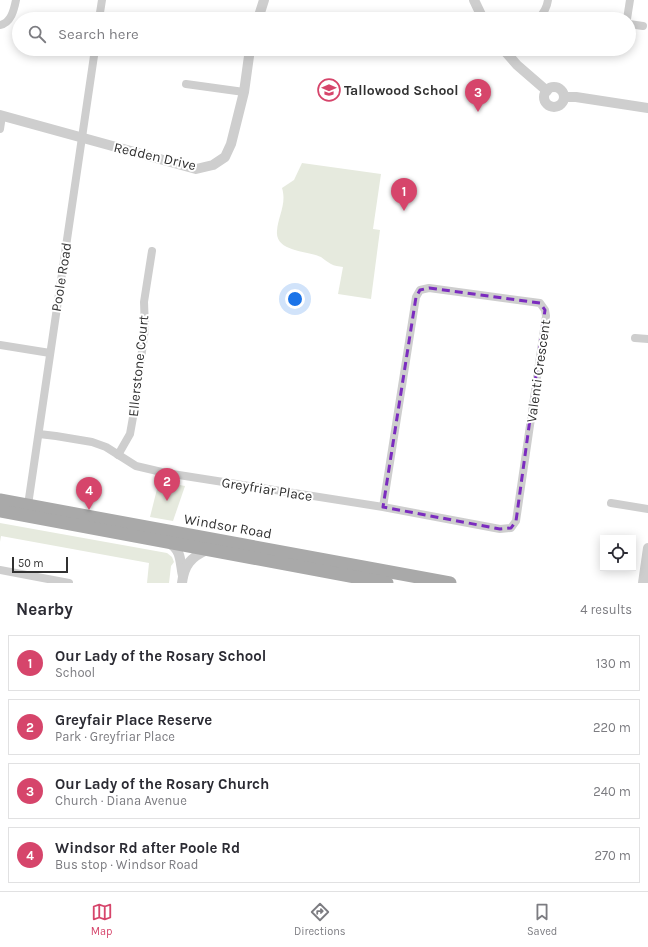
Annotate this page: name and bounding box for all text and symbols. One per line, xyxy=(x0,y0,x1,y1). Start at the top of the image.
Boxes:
search box xyxy=(12,12,636,56)
icon: search xyxy=(26,23,48,45)
text: Search here xyxy=(58,25,139,43)
school or university icon: Tallowood School xyxy=(316,77,342,103)
pin: 3 xyxy=(465,79,491,112)
place label: Tallowood School xyxy=(344,82,459,99)
street label: Redden Drive xyxy=(112,139,198,174)
pin: 1 xyxy=(391,178,417,211)
street label: Poole Road xyxy=(48,241,75,313)
your location xyxy=(285,289,305,309)
street label: Ellerstone Court xyxy=(125,314,152,418)
street label: Valenti Crescent xyxy=(523,319,554,424)
pin: 2 xyxy=(154,468,180,501)
street label: Greyfriar Place xyxy=(220,474,314,505)
pin: 4 xyxy=(76,477,102,510)
street label: Windsor Road xyxy=(183,510,273,543)
map controls xyxy=(600,535,636,571)
button: locate xyxy=(600,535,636,571)
scale bar xyxy=(12,555,68,574)
text: 50 m xyxy=(18,557,44,570)
text: Nearby xyxy=(16,599,73,619)
text: 4 results xyxy=(580,602,632,617)
text: Our Lady of the Rosary School xyxy=(55,647,266,665)
text: 1 xyxy=(28,656,32,671)
text: 130 m xyxy=(596,656,631,671)
text: School xyxy=(55,665,95,680)
text: Greyfair Place Reserve xyxy=(55,711,212,729)
text: 2 xyxy=(26,720,34,735)
text: 220 m xyxy=(593,720,631,735)
text: Park · Greyfriar Place xyxy=(55,729,175,744)
text: Our Lady of the Rosary Church xyxy=(55,775,269,793)
text: 3 xyxy=(26,784,34,799)
text: 240 m xyxy=(593,784,631,799)
text: Church · Diana Avenue xyxy=(55,793,187,808)
text: Windsor Rd after Poole Rd xyxy=(55,839,240,857)
text: 4 xyxy=(26,848,34,863)
text: 270 m xyxy=(594,848,631,863)
text: Bus stop · Windsor Road xyxy=(55,857,198,872)
tab: Map xyxy=(91,901,113,938)
tab: Directions xyxy=(294,901,346,938)
tab: Saved xyxy=(527,901,557,938)

